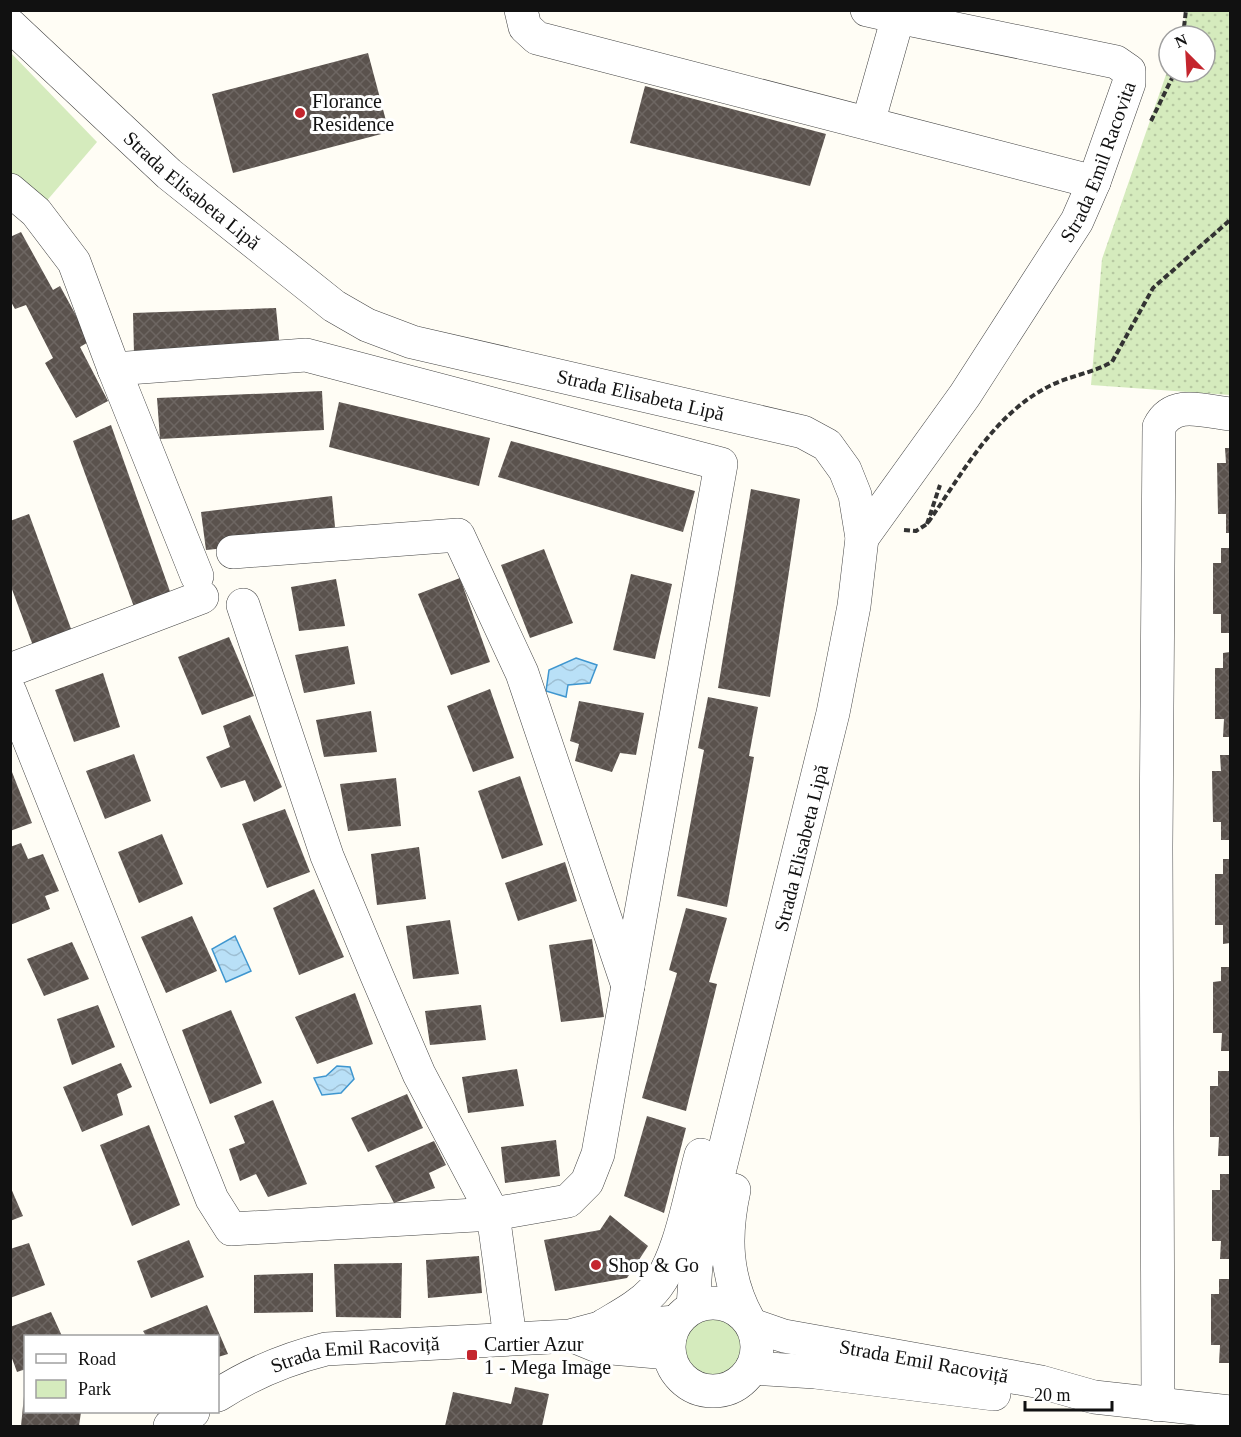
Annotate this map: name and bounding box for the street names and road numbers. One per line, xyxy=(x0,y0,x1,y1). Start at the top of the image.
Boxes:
street label: Strada Emil Racovita xyxy=(1055,78,1140,246)
street label: Strada Elisabeta Lipă xyxy=(120,127,265,254)
street label: Strada Elisabeta Lipă xyxy=(555,365,727,425)
street label: Strada Elisabeta Lipă xyxy=(770,762,833,934)
street label: Strada Emil Racoviță xyxy=(267,1332,440,1377)
street label: Strada Emil Racoviță xyxy=(838,1335,1010,1387)

